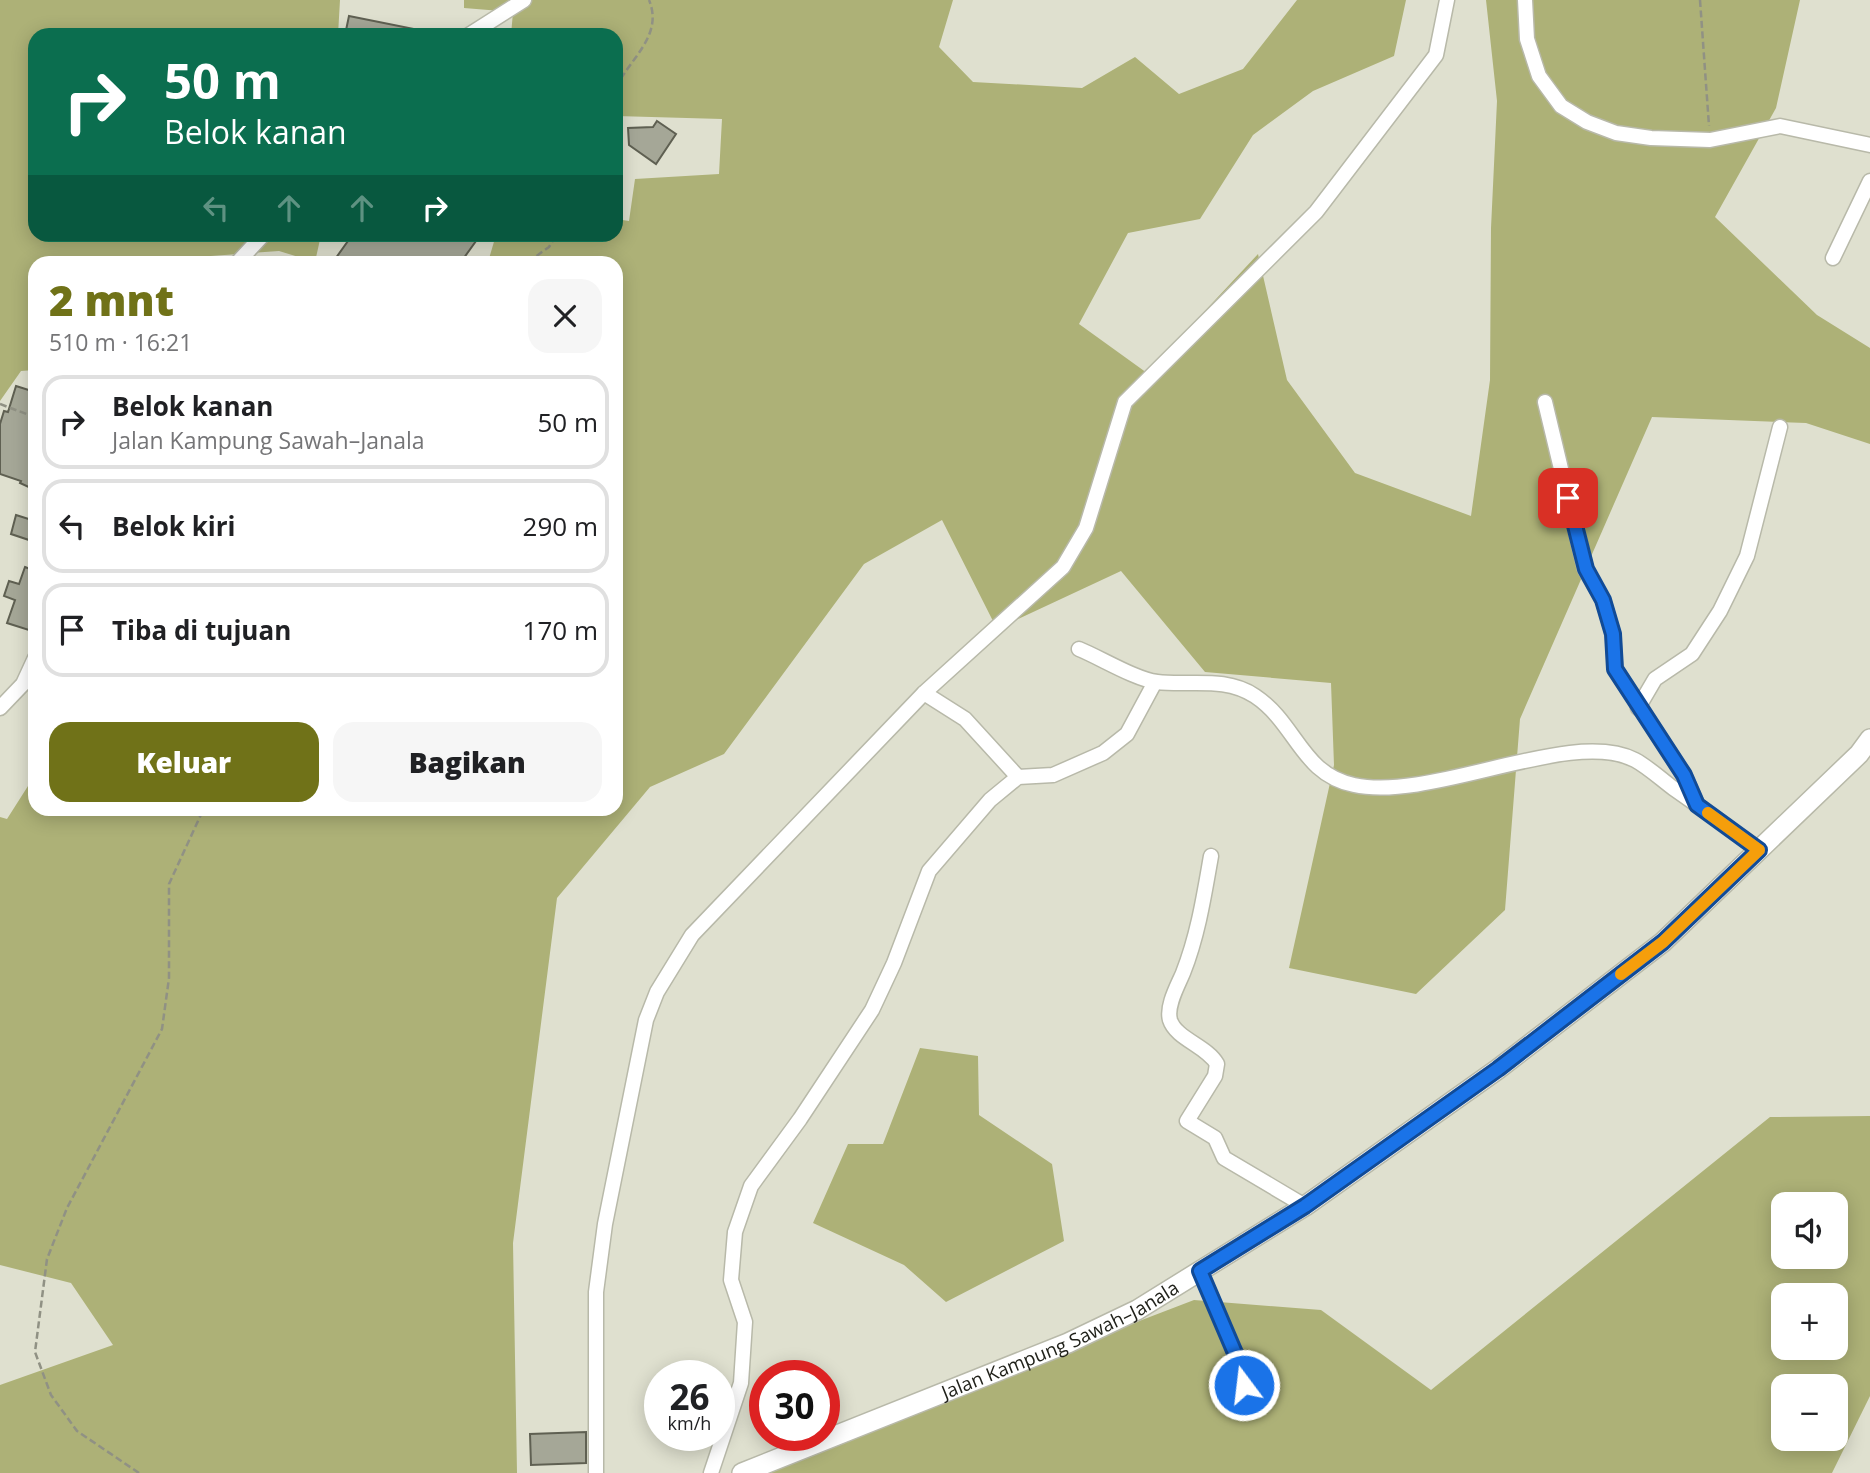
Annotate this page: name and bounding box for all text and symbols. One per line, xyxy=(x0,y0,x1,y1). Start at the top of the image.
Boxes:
text: 50 m xyxy=(164,47,281,113)
icon: right xyxy=(49,56,140,147)
text: Belok kanan xyxy=(164,110,347,153)
icon: left xyxy=(197,189,235,227)
icon: ahead xyxy=(270,189,308,227)
icon: ahead xyxy=(343,189,381,227)
icon: right xyxy=(416,189,454,227)
text: 2 mnt xyxy=(49,271,174,328)
button: close xyxy=(528,279,602,353)
text: 510 m · 16:21 xyxy=(49,326,192,358)
text: Belok kanan xyxy=(112,388,273,424)
icon: right xyxy=(53,403,91,441)
text: 50 m xyxy=(537,404,598,440)
text: Jalan Kampung Sawah–Janala xyxy=(112,424,425,456)
pin xyxy=(1538,468,1598,528)
icon: arrive xyxy=(1549,479,1587,517)
icon: left xyxy=(53,507,91,545)
text: Belok kiri xyxy=(112,508,236,544)
text: 290 m xyxy=(523,508,598,544)
icon: arrive xyxy=(53,611,91,649)
text: Tiba di tujuan xyxy=(112,612,291,648)
text: 170 m xyxy=(523,612,598,648)
button: Keluar xyxy=(49,722,319,802)
button: Bagikan xyxy=(333,722,602,802)
map controls xyxy=(1771,1192,1848,1451)
button: sound xyxy=(1771,1192,1848,1269)
street label: Jalan Kampung Sawah–Janala xyxy=(936,1274,1184,1406)
button: + xyxy=(1771,1283,1848,1360)
position arrow xyxy=(1207,1348,1281,1422)
speed limit sign: 30 xyxy=(749,1360,840,1451)
text: 26 xyxy=(669,1373,710,1420)
button: − xyxy=(1771,1374,1848,1451)
text: km/h xyxy=(668,1411,711,1435)

